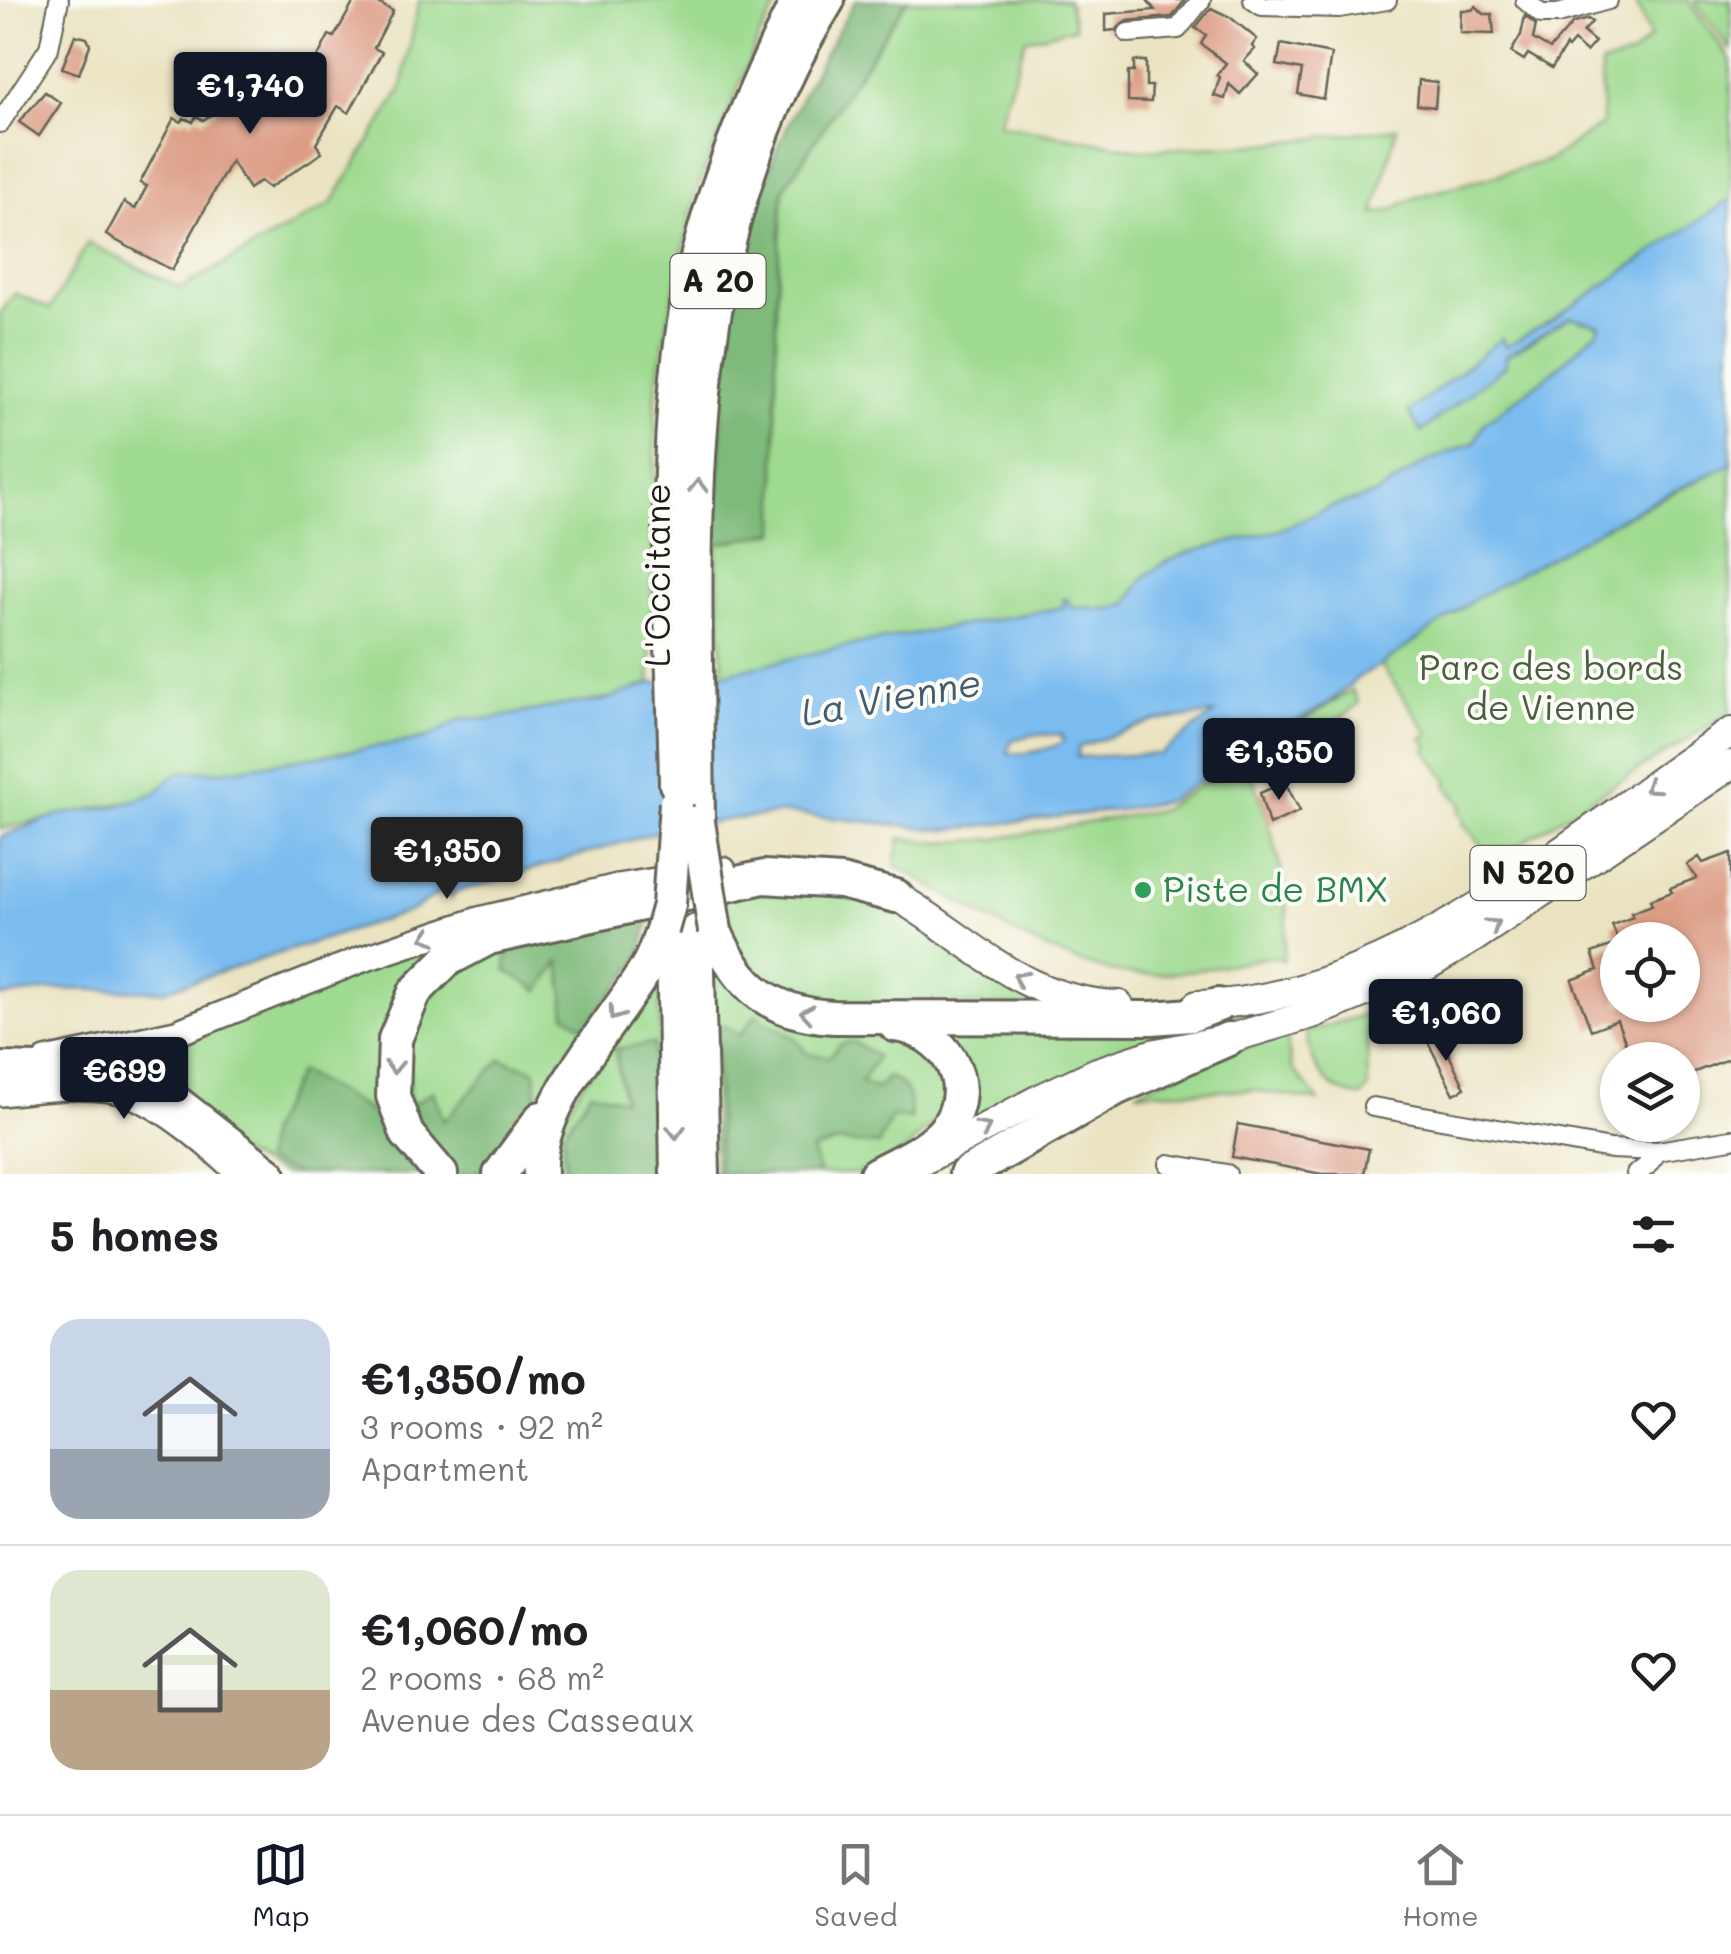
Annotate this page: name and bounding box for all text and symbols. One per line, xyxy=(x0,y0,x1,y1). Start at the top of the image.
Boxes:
pin: €1,740 xyxy=(169,52,331,137)
text: €1,740 xyxy=(196,63,304,105)
road number: A 20 xyxy=(670,254,766,308)
one-way arrow xyxy=(687,477,708,493)
street label: L'Occitane xyxy=(633,483,679,667)
park label: Parc des bords de Vienne xyxy=(1419,643,1683,729)
water label: La Vienne xyxy=(797,656,985,736)
pin: €1,350 xyxy=(1198,718,1360,803)
text: €1,350 xyxy=(1225,729,1333,771)
one-way arrow xyxy=(1644,775,1662,793)
pin: €1,350 xyxy=(366,817,528,902)
text: €1,350 xyxy=(393,828,501,870)
road number: N 520 xyxy=(1470,846,1586,900)
place label: Piste de BMX xyxy=(1163,865,1388,911)
marker: Piste de BMX xyxy=(1132,879,1154,901)
one-way arrow xyxy=(1482,918,1500,937)
map controls xyxy=(1600,922,1700,1142)
button: locate xyxy=(1600,922,1700,1022)
one-way arrow xyxy=(420,926,437,946)
one-way arrow xyxy=(1013,971,1031,991)
pin: €1,060 xyxy=(1365,979,1527,1064)
text: €1,060 xyxy=(1391,990,1501,1032)
one-way arrow xyxy=(609,1003,627,1021)
one-way arrow xyxy=(799,1003,815,1024)
pin: €699 xyxy=(65,1037,183,1122)
button: layers xyxy=(1600,1042,1700,1142)
text: €699 xyxy=(82,1048,166,1090)
one-way arrow xyxy=(383,1060,404,1076)
one-way arrow xyxy=(974,1121,992,1140)
one-way arrow xyxy=(665,1126,687,1141)
text: 5 homes xyxy=(50,1207,219,1262)
icon: filters xyxy=(1626,1207,1681,1262)
text: €1,350/mo xyxy=(360,1350,586,1405)
icon: home xyxy=(130,1359,250,1479)
icon: heart xyxy=(1626,1392,1681,1447)
text: 3 rooms · 92 m² xyxy=(360,1405,603,1447)
text: Apartment xyxy=(360,1447,529,1489)
text: €1,060/mo xyxy=(360,1601,588,1656)
icon: home xyxy=(130,1610,250,1730)
icon: heart xyxy=(1626,1643,1681,1698)
text: 2 rooms · 68 m² xyxy=(360,1656,604,1698)
text: Avenue des Casseaux xyxy=(360,1698,694,1740)
tab: Map xyxy=(252,1837,309,1933)
tab: Saved xyxy=(814,1837,897,1933)
tab: Home xyxy=(1402,1837,1479,1933)

